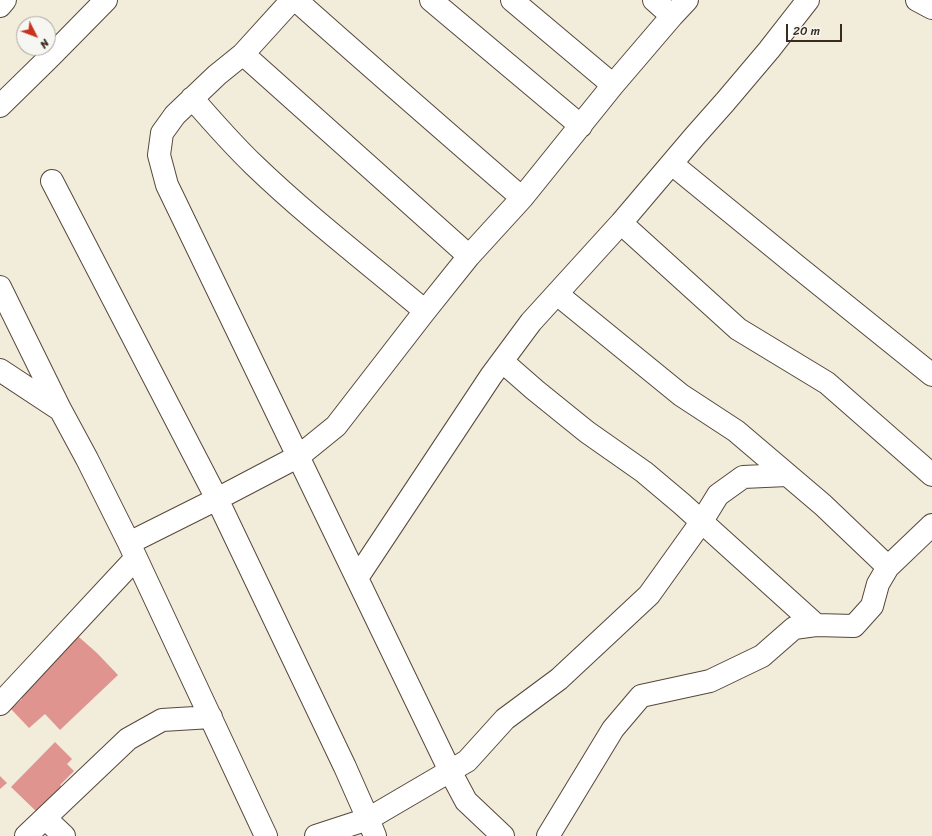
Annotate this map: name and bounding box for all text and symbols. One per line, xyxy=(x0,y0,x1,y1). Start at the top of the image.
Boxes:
north arrow xyxy=(16,16,56,56)
scale bar xyxy=(788,16,844,42)
text: 20 m xyxy=(793,20,820,42)
text: N xyxy=(35,35,54,53)

